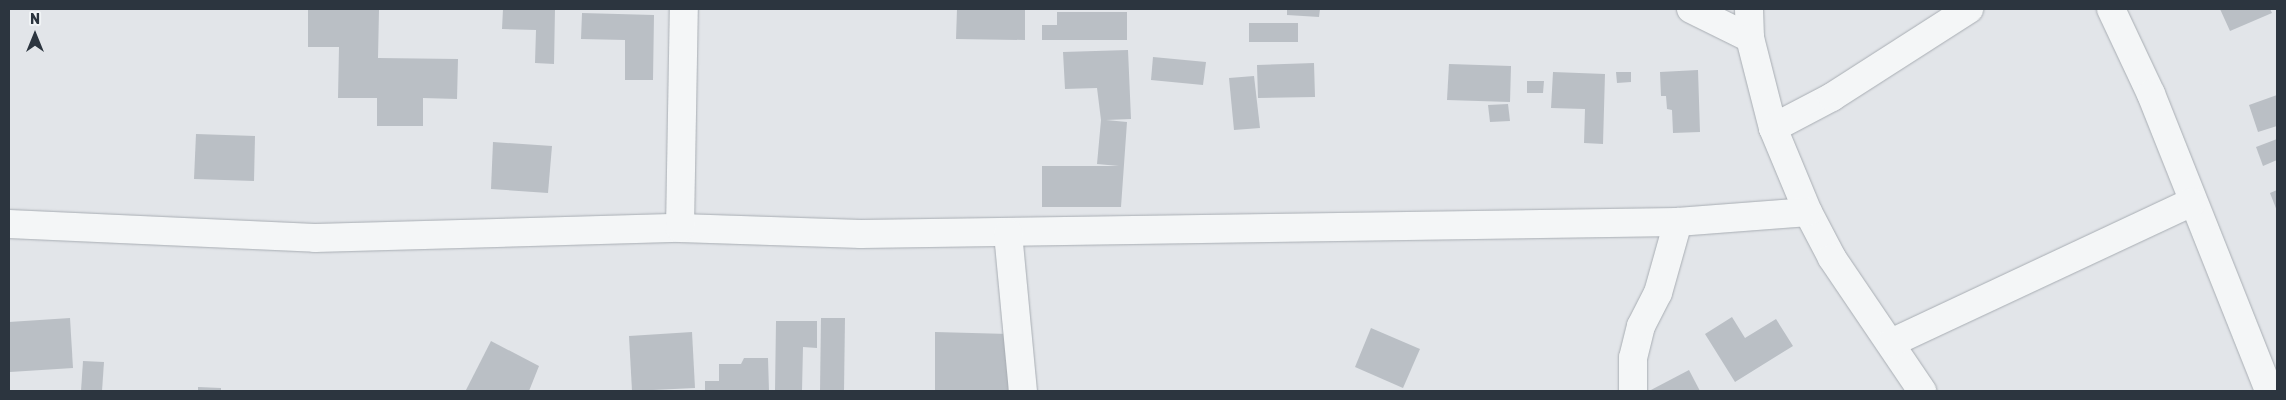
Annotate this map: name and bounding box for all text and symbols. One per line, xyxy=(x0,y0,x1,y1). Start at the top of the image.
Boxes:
north arrow xyxy=(10,10,60,60)
text: N xyxy=(30,11,40,28)

